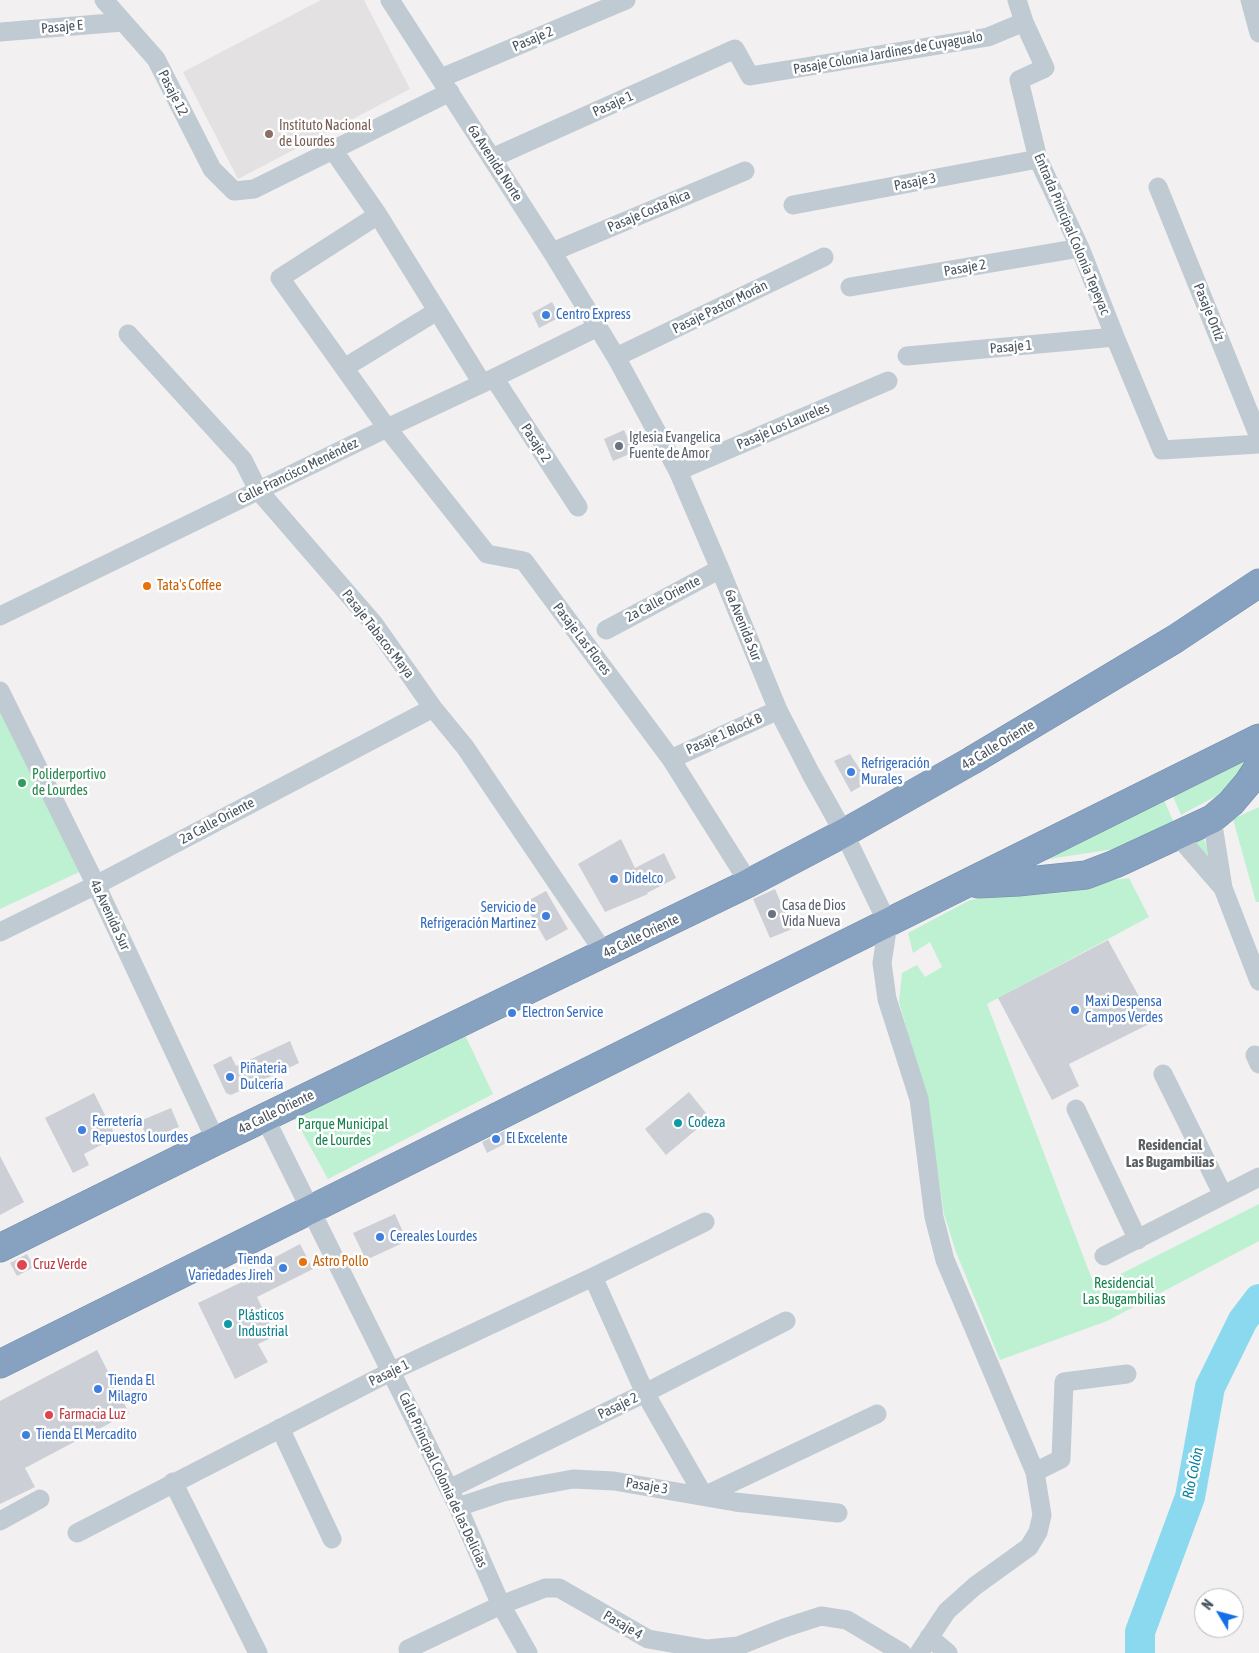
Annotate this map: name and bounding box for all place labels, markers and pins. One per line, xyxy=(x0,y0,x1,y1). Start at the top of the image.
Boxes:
place label: Instituto Nacional de Lourdes xyxy=(279,118,371,150)
marker: Instituto Nacional de Lourdes xyxy=(263,128,275,140)
place label: Centro Express xyxy=(556,307,631,323)
marker: Centro Express xyxy=(540,309,552,321)
place label: Iglesia Evangelica Fuente de Amor xyxy=(629,430,721,462)
marker: Iglesia Evangelica Fuente de Amor xyxy=(613,440,625,452)
place label: Tata's Coffee xyxy=(157,578,221,594)
marker: Tata's Coffee xyxy=(141,580,153,592)
place label: Refrigeración Murales xyxy=(861,756,930,789)
marker: Refrigeración Murales xyxy=(845,766,857,778)
place label: Poliderportivo de Lourdes xyxy=(32,767,106,800)
marker: Poliderportivo de Lourdes xyxy=(16,777,28,789)
place label: Didelco xyxy=(624,871,663,887)
marker: Didelco xyxy=(608,873,620,885)
place label: Casa de Dios Vida Nueva xyxy=(782,898,846,930)
place label: Servicio de Refrigeración Martinez xyxy=(420,900,536,932)
marker: Casa de Dios Vida Nueva xyxy=(766,908,778,920)
marker: Servicio de Refrigeración Martinez xyxy=(540,910,552,922)
place label: Maxi Despensa Campos Verdes xyxy=(1085,994,1163,1026)
marker: Maxi Despensa Campos Verdes xyxy=(1069,1004,1081,1016)
place label: Electron Service xyxy=(522,1005,603,1021)
marker: Electron Service xyxy=(506,1007,518,1019)
place label: Piñateria Dulcería xyxy=(240,1061,287,1094)
marker: Piñateria Dulcería xyxy=(224,1071,236,1083)
place label: Ferretería Repuestos Lourdes xyxy=(92,1114,188,1146)
place label: Codeza xyxy=(688,1115,725,1131)
marker: Codeza xyxy=(672,1117,684,1129)
marker: Ferretería Repuestos Lourdes xyxy=(76,1124,88,1136)
place label: El Excelente xyxy=(506,1131,568,1147)
marker: El Excelente xyxy=(490,1133,502,1145)
place label: Cereales Lourdes xyxy=(390,1229,477,1245)
marker: Cereales Lourdes xyxy=(374,1231,386,1243)
place label: Tienda Variedades Jireh xyxy=(188,1252,273,1284)
place label: Astro Pollo xyxy=(313,1254,369,1270)
marker: Astro Pollo xyxy=(297,1256,309,1268)
place label: Cruz Verde xyxy=(33,1257,87,1273)
marker: Cruz Verde xyxy=(15,1258,29,1272)
marker: Tienda Variedades Jireh xyxy=(277,1262,289,1274)
place label: Plásticos Industrial xyxy=(238,1308,288,1340)
marker: Plásticos Industrial xyxy=(222,1318,234,1330)
place label: Tienda El Milagro xyxy=(108,1373,155,1405)
marker: Tienda El Milagro xyxy=(92,1383,104,1395)
place label: Farmacia Luz xyxy=(59,1407,126,1423)
marker: Farmacia Luz xyxy=(43,1409,55,1421)
place label: Tienda El Mercadito xyxy=(36,1427,137,1443)
marker: Tienda El Mercadito xyxy=(20,1429,32,1441)

